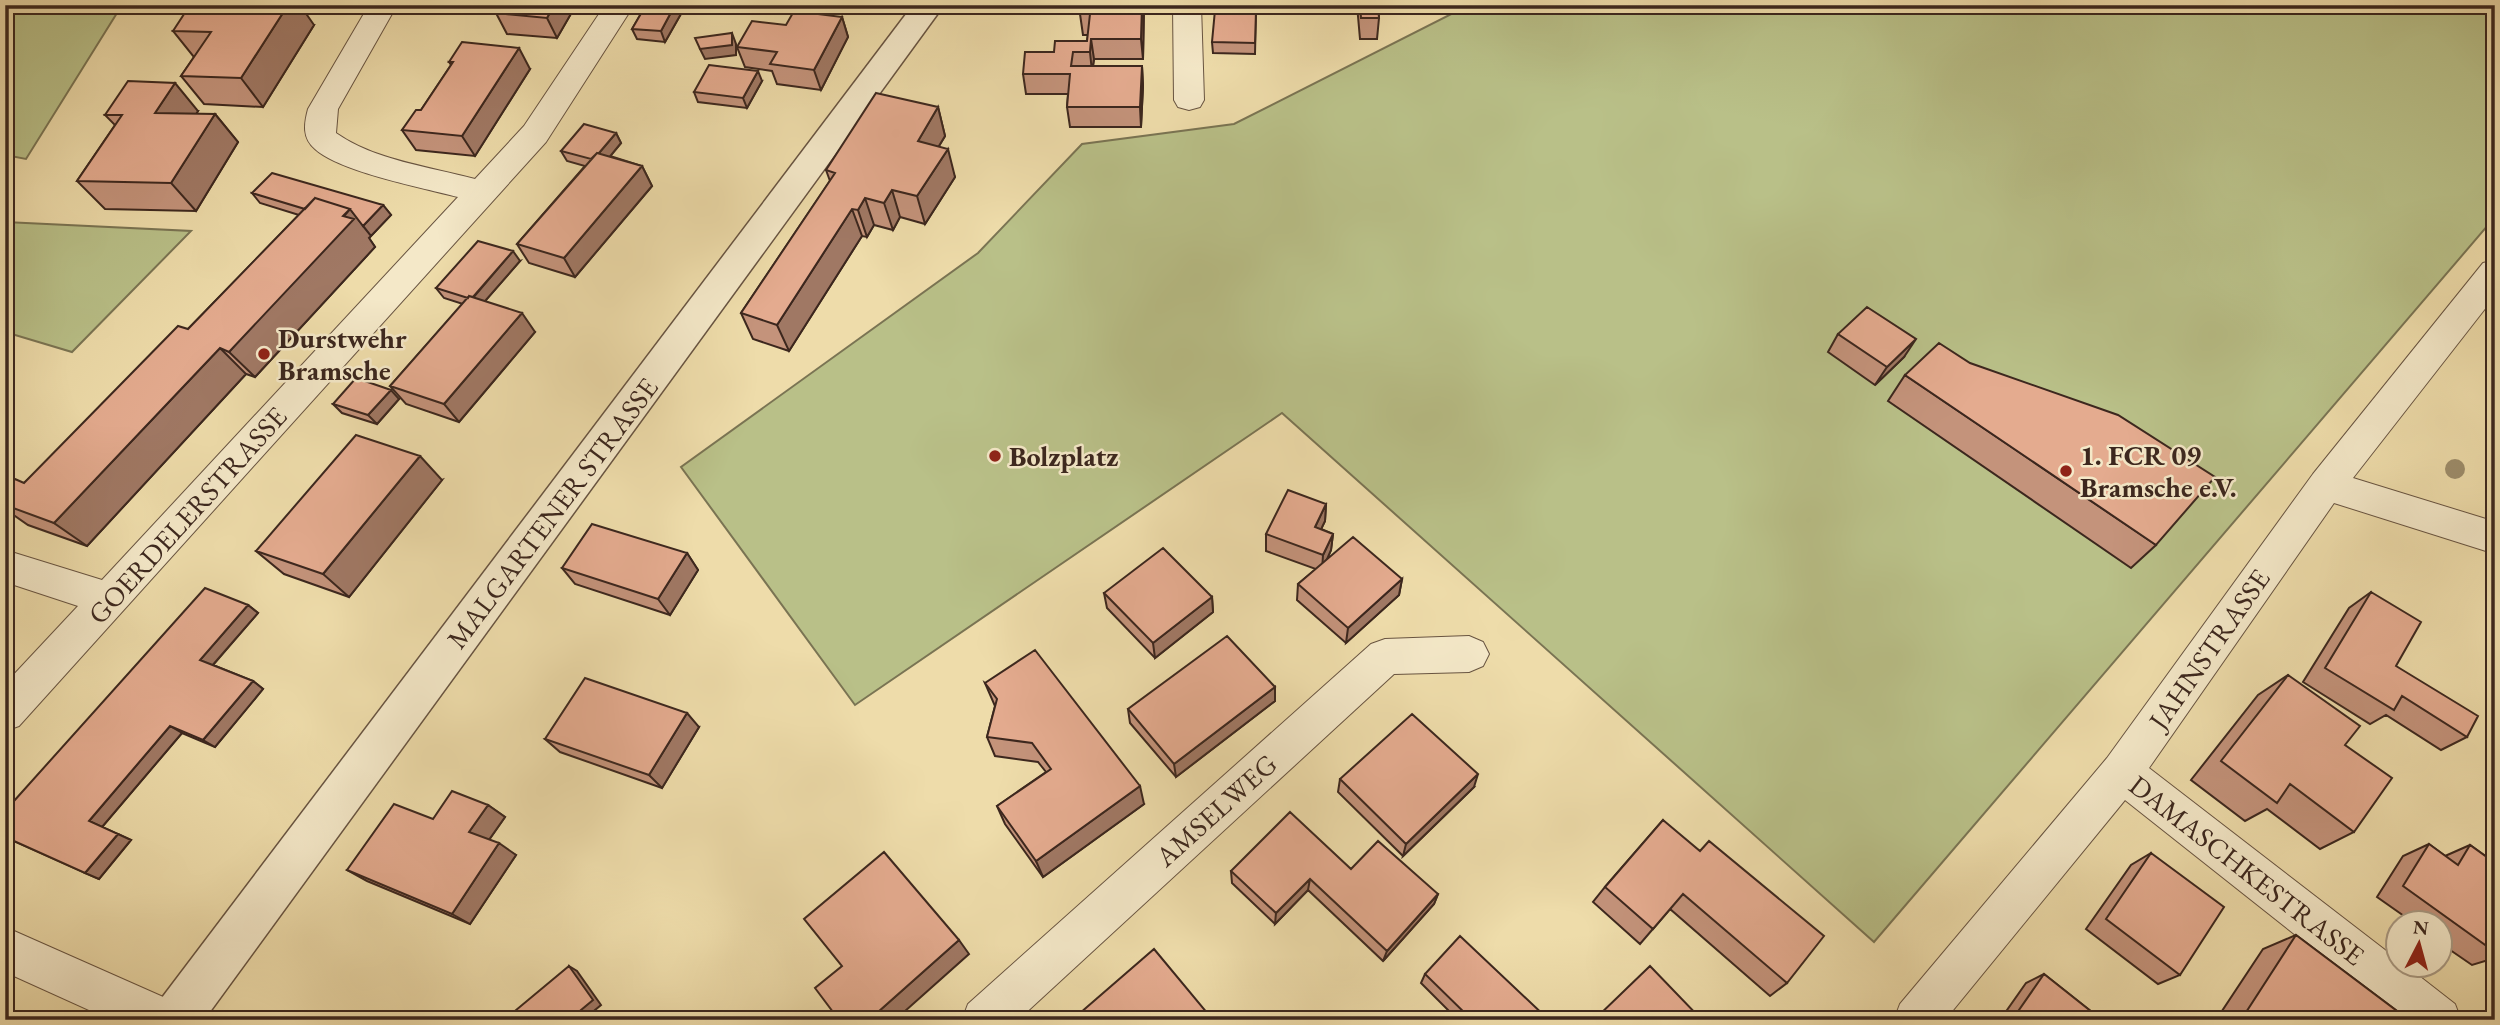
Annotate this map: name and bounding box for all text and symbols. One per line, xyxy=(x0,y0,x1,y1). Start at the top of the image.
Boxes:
place label: Durstwehr Bramsche xyxy=(278,320,407,388)
marker: Durstwehr Bramsche xyxy=(256,346,272,362)
street label: MALGARTENER STRASSE xyxy=(438,370,666,656)
street label: GOERDELERSTRASSE xyxy=(80,399,294,631)
place label: 1. FCR 09 Bramsche e.V. xyxy=(2080,437,2237,505)
place label: Bolzplatz xyxy=(1009,438,1118,474)
marker: Bolzplatz xyxy=(987,448,1003,464)
marker: 1. FCR 09 Bramsche e.V. xyxy=(2058,463,2074,479)
street label: JAHNSTRASSE xyxy=(2139,562,2278,738)
street label: AMSELWEG xyxy=(1147,746,1284,875)
street label: DAMASCHKESTRASSE xyxy=(2122,767,2372,973)
north arrow xyxy=(2384,909,2454,979)
text: N xyxy=(2412,914,2430,941)

